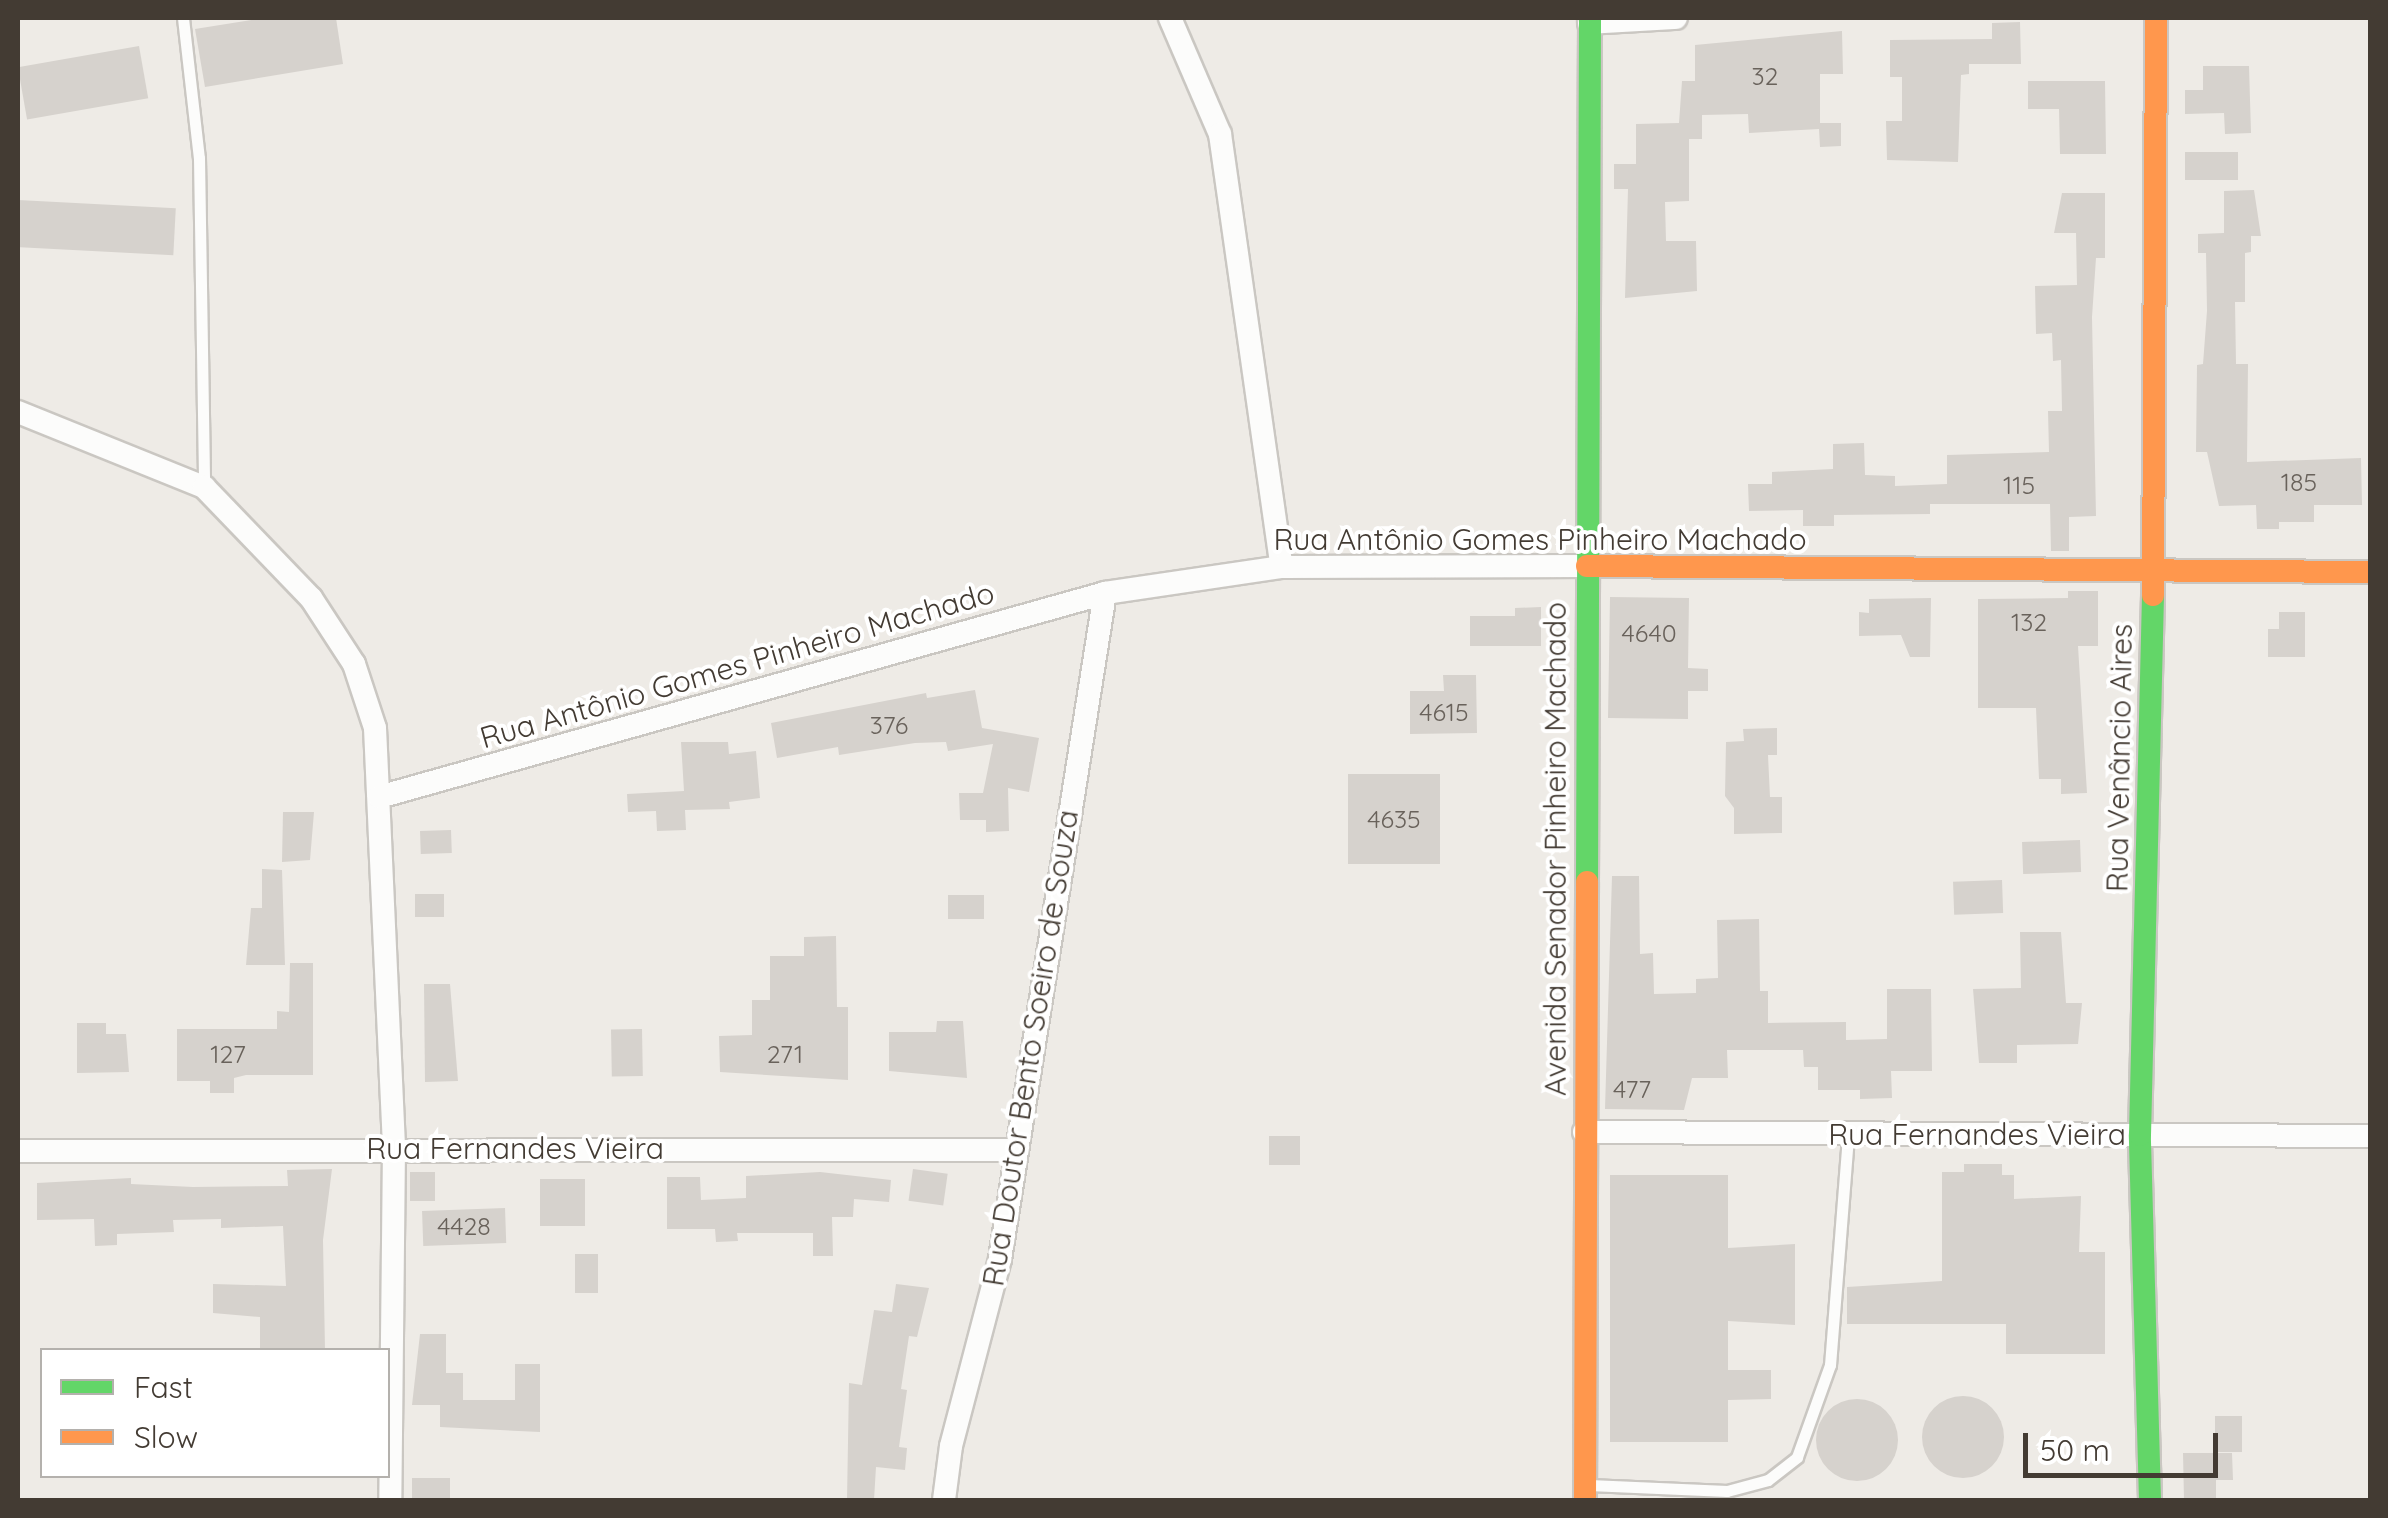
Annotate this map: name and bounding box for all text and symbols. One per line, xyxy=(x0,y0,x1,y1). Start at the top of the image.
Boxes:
house number: 32 xyxy=(1752,61,1778,91)
house number: 185 xyxy=(2281,467,2317,497)
house number: 115 xyxy=(2003,470,2035,500)
street label: Rua Antônio Gomes Pinheiro Machado xyxy=(1273,521,1807,557)
street label: Rua Antônio Gomes Pinheiro Machado xyxy=(476,574,998,756)
street label: Avenida Senador Pinheiro Machado xyxy=(1537,602,1573,1096)
house number: 132 xyxy=(2011,607,2047,637)
house number: 4640 xyxy=(1621,618,1677,648)
street label: Rua Venâncio Aires xyxy=(2099,624,2139,892)
house number: 4615 xyxy=(1419,697,1469,727)
house number: 376 xyxy=(870,710,908,740)
house number: 4635 xyxy=(1367,804,1421,834)
street label: Rua Doutor Bento Soeiro de Souza xyxy=(975,807,1085,1289)
house number: 127 xyxy=(210,1039,246,1069)
house number: 271 xyxy=(767,1039,803,1069)
house number: 477 xyxy=(1613,1074,1651,1104)
street label: Rua Fernandes Vieira xyxy=(1828,1116,2126,1152)
street label: Rua Fernandes Vieira xyxy=(366,1130,664,1166)
house number: 4428 xyxy=(437,1211,491,1241)
legend xyxy=(40,1348,390,1478)
text: Fast xyxy=(134,1368,193,1406)
scale bar xyxy=(2028,1413,2223,1475)
text: Slow xyxy=(134,1418,198,1456)
text: 50 m xyxy=(2040,1431,2110,1469)

